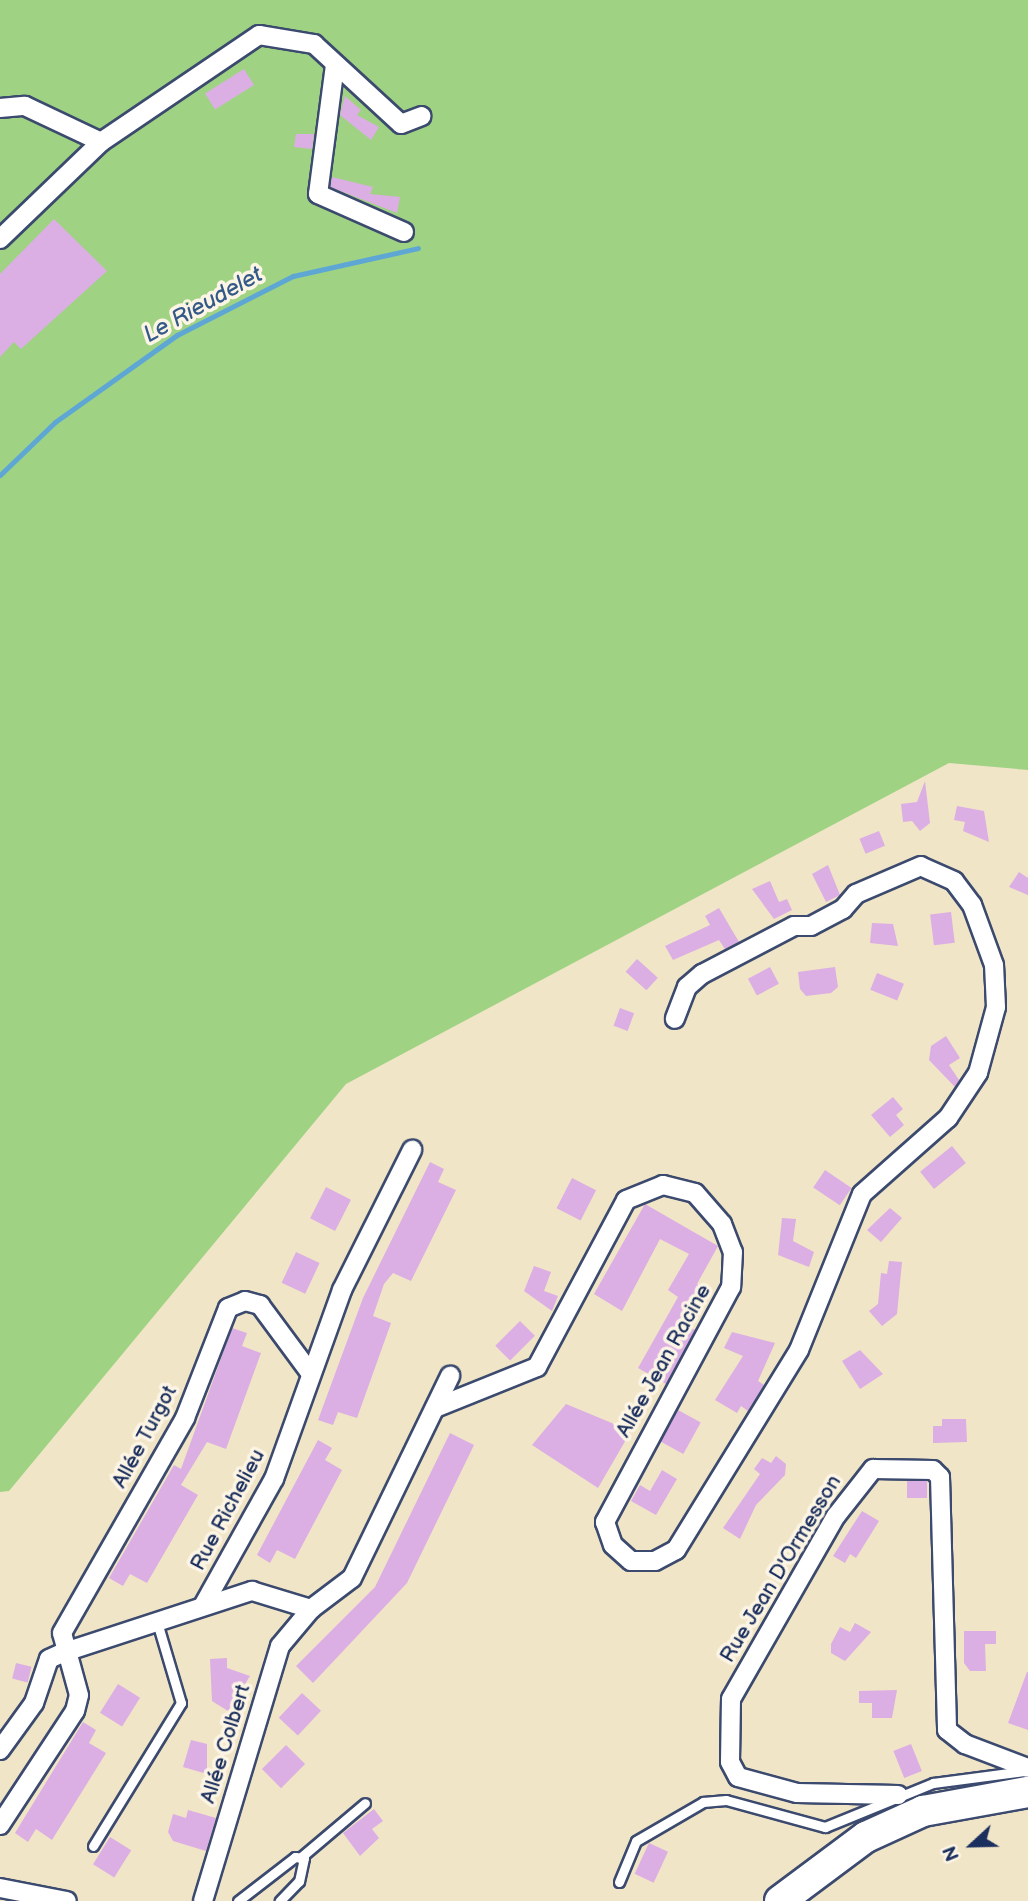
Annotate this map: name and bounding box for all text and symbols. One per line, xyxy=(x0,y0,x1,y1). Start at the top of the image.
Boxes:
water label: Le Rieudelet xyxy=(139,261,267,349)
street label: Allée Jean Racine xyxy=(611,1279,717,1443)
street label: Allée Turgot xyxy=(107,1381,183,1493)
street label: Rue Richelieu xyxy=(186,1445,270,1575)
street label: Rue Jean D'Ormesson xyxy=(715,1470,847,1668)
street label: Allée Colbert xyxy=(196,1682,256,1806)
north arrow xyxy=(937,1810,1007,1880)
text: N xyxy=(939,1842,965,1864)

